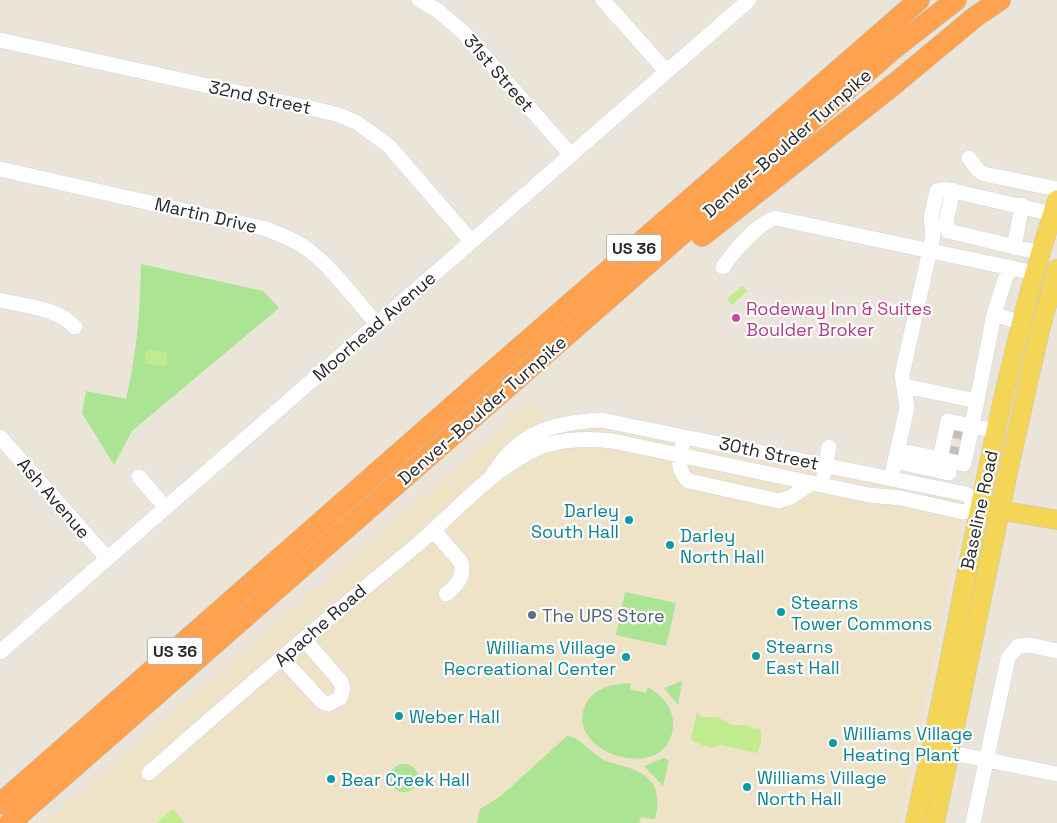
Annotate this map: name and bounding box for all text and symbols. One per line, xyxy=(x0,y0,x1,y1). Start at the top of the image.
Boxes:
street label: 31st Street xyxy=(459,29,539,117)
street label: Denver–Boulder Turnpike xyxy=(698,63,876,223)
street label: 32nd Street xyxy=(207,75,313,119)
street label: Martin Drive xyxy=(153,192,259,238)
road number: US 36 xyxy=(606,234,662,262)
street label: Moorhead Avenue xyxy=(308,266,440,386)
place label: Rodeway Inn & Suites Boulder Broker xyxy=(746,297,932,341)
marker: Rodeway Inn & Suites Boulder Broker xyxy=(730,312,742,324)
street label: Denver–Boulder Turnpike xyxy=(393,330,571,490)
street label: 30th Street xyxy=(717,431,821,475)
street label: Baseline Road xyxy=(955,448,1003,572)
street label: Ash Avenue xyxy=(13,453,95,543)
place label: Darley South Hall xyxy=(531,499,619,543)
marker: Darley South Hall xyxy=(623,514,635,526)
place label: Darley North Hall xyxy=(680,524,765,568)
marker: Darley North Hall xyxy=(664,539,676,551)
street label: Apache Road xyxy=(269,579,371,671)
place label: Stearns Tower Commons xyxy=(791,591,932,635)
place label: The UPS Store xyxy=(542,604,665,627)
marker: Stearns Tower Commons xyxy=(775,606,787,618)
marker: The UPS Store xyxy=(526,609,538,621)
place label: Stearns East Hall xyxy=(766,635,840,679)
place label: Williams Village Recreational Center xyxy=(444,636,616,680)
road number: US 36 xyxy=(148,637,202,664)
marker: Stearns East Hall xyxy=(750,650,762,662)
marker: Williams Village Recreational Center xyxy=(620,651,632,663)
place label: Weber Hall xyxy=(409,705,500,728)
marker: Weber Hall xyxy=(393,710,405,722)
place label: Williams Village Heating Plant xyxy=(843,722,973,766)
marker: Williams Village Heating Plant xyxy=(827,737,839,749)
place label: Williams Village North Hall xyxy=(757,766,887,810)
place label: Bear Creek Hall xyxy=(341,768,470,791)
marker: Bear Creek Hall xyxy=(325,773,337,785)
marker: Williams Village North Hall xyxy=(741,781,753,793)

